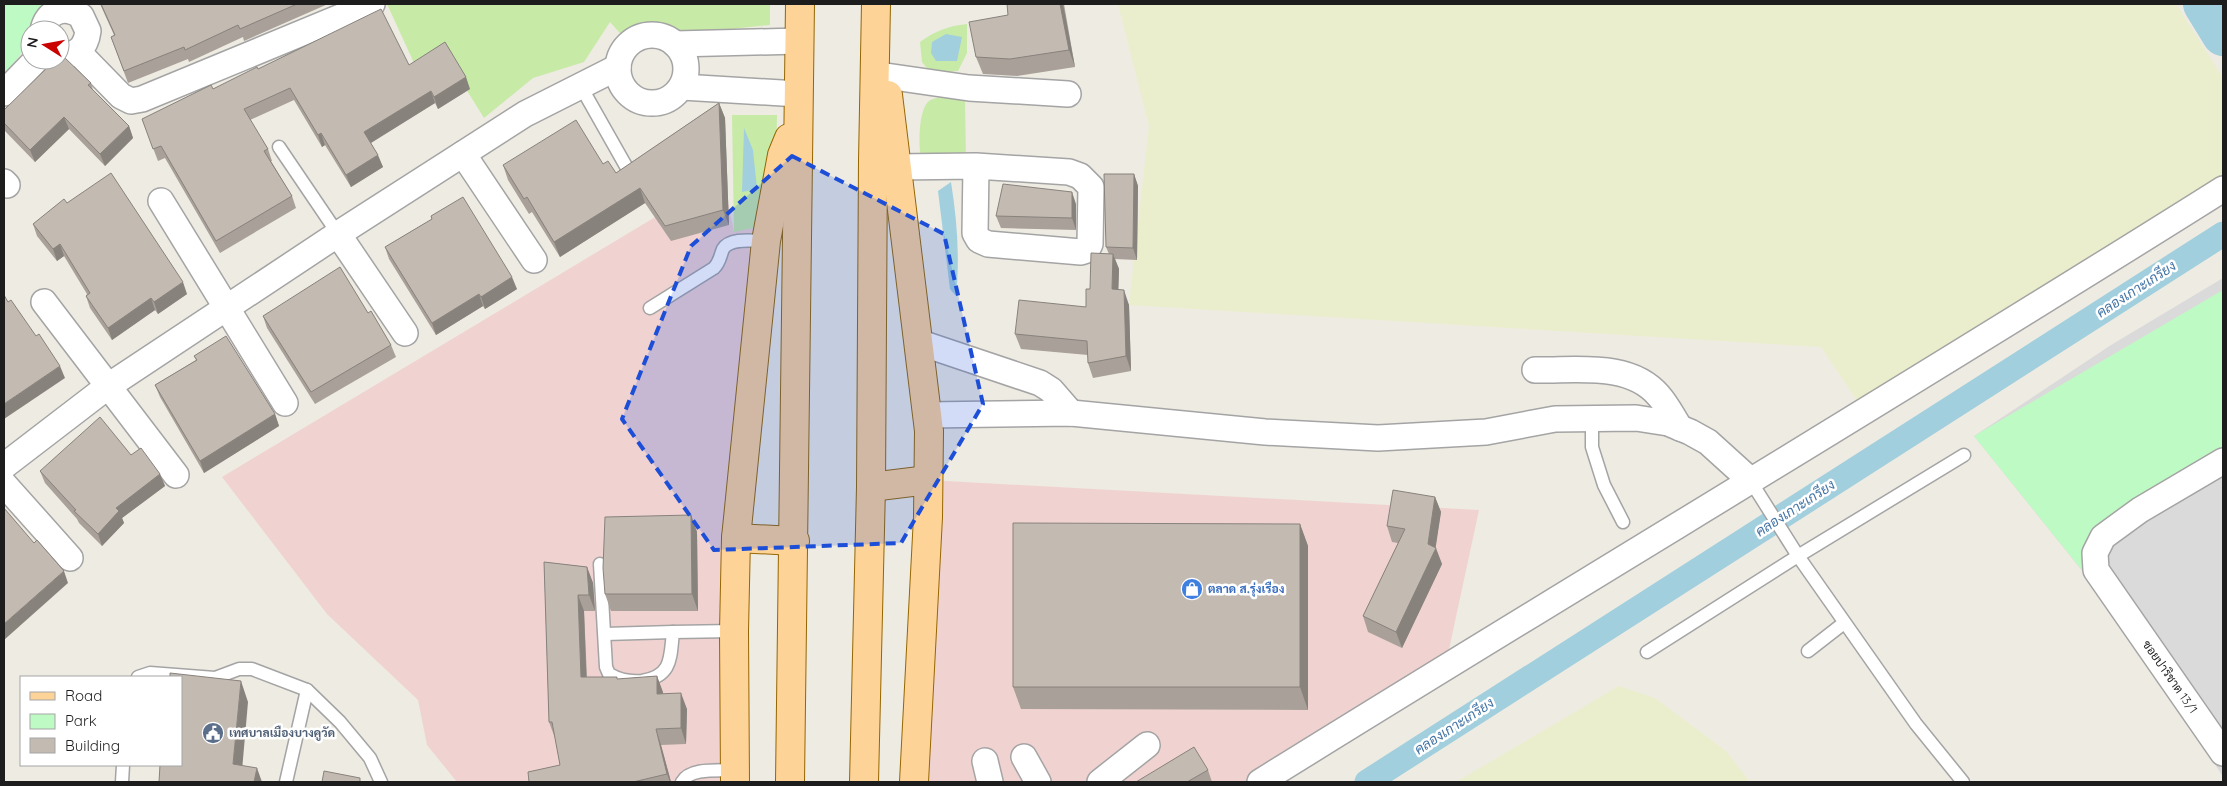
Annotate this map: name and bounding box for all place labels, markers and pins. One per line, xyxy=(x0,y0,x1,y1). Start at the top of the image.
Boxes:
shop icon: ตลาด ส.รุ่งเรือง xyxy=(1180,577,1204,601)
place label: ตลาด ส.รุ่งเรือง xyxy=(1208,581,1285,597)
public building icon: เทศบาลเมืองบางคูวัด xyxy=(201,721,225,745)
place label: เทศบาลเมืองบางคูวัด xyxy=(229,725,335,741)

